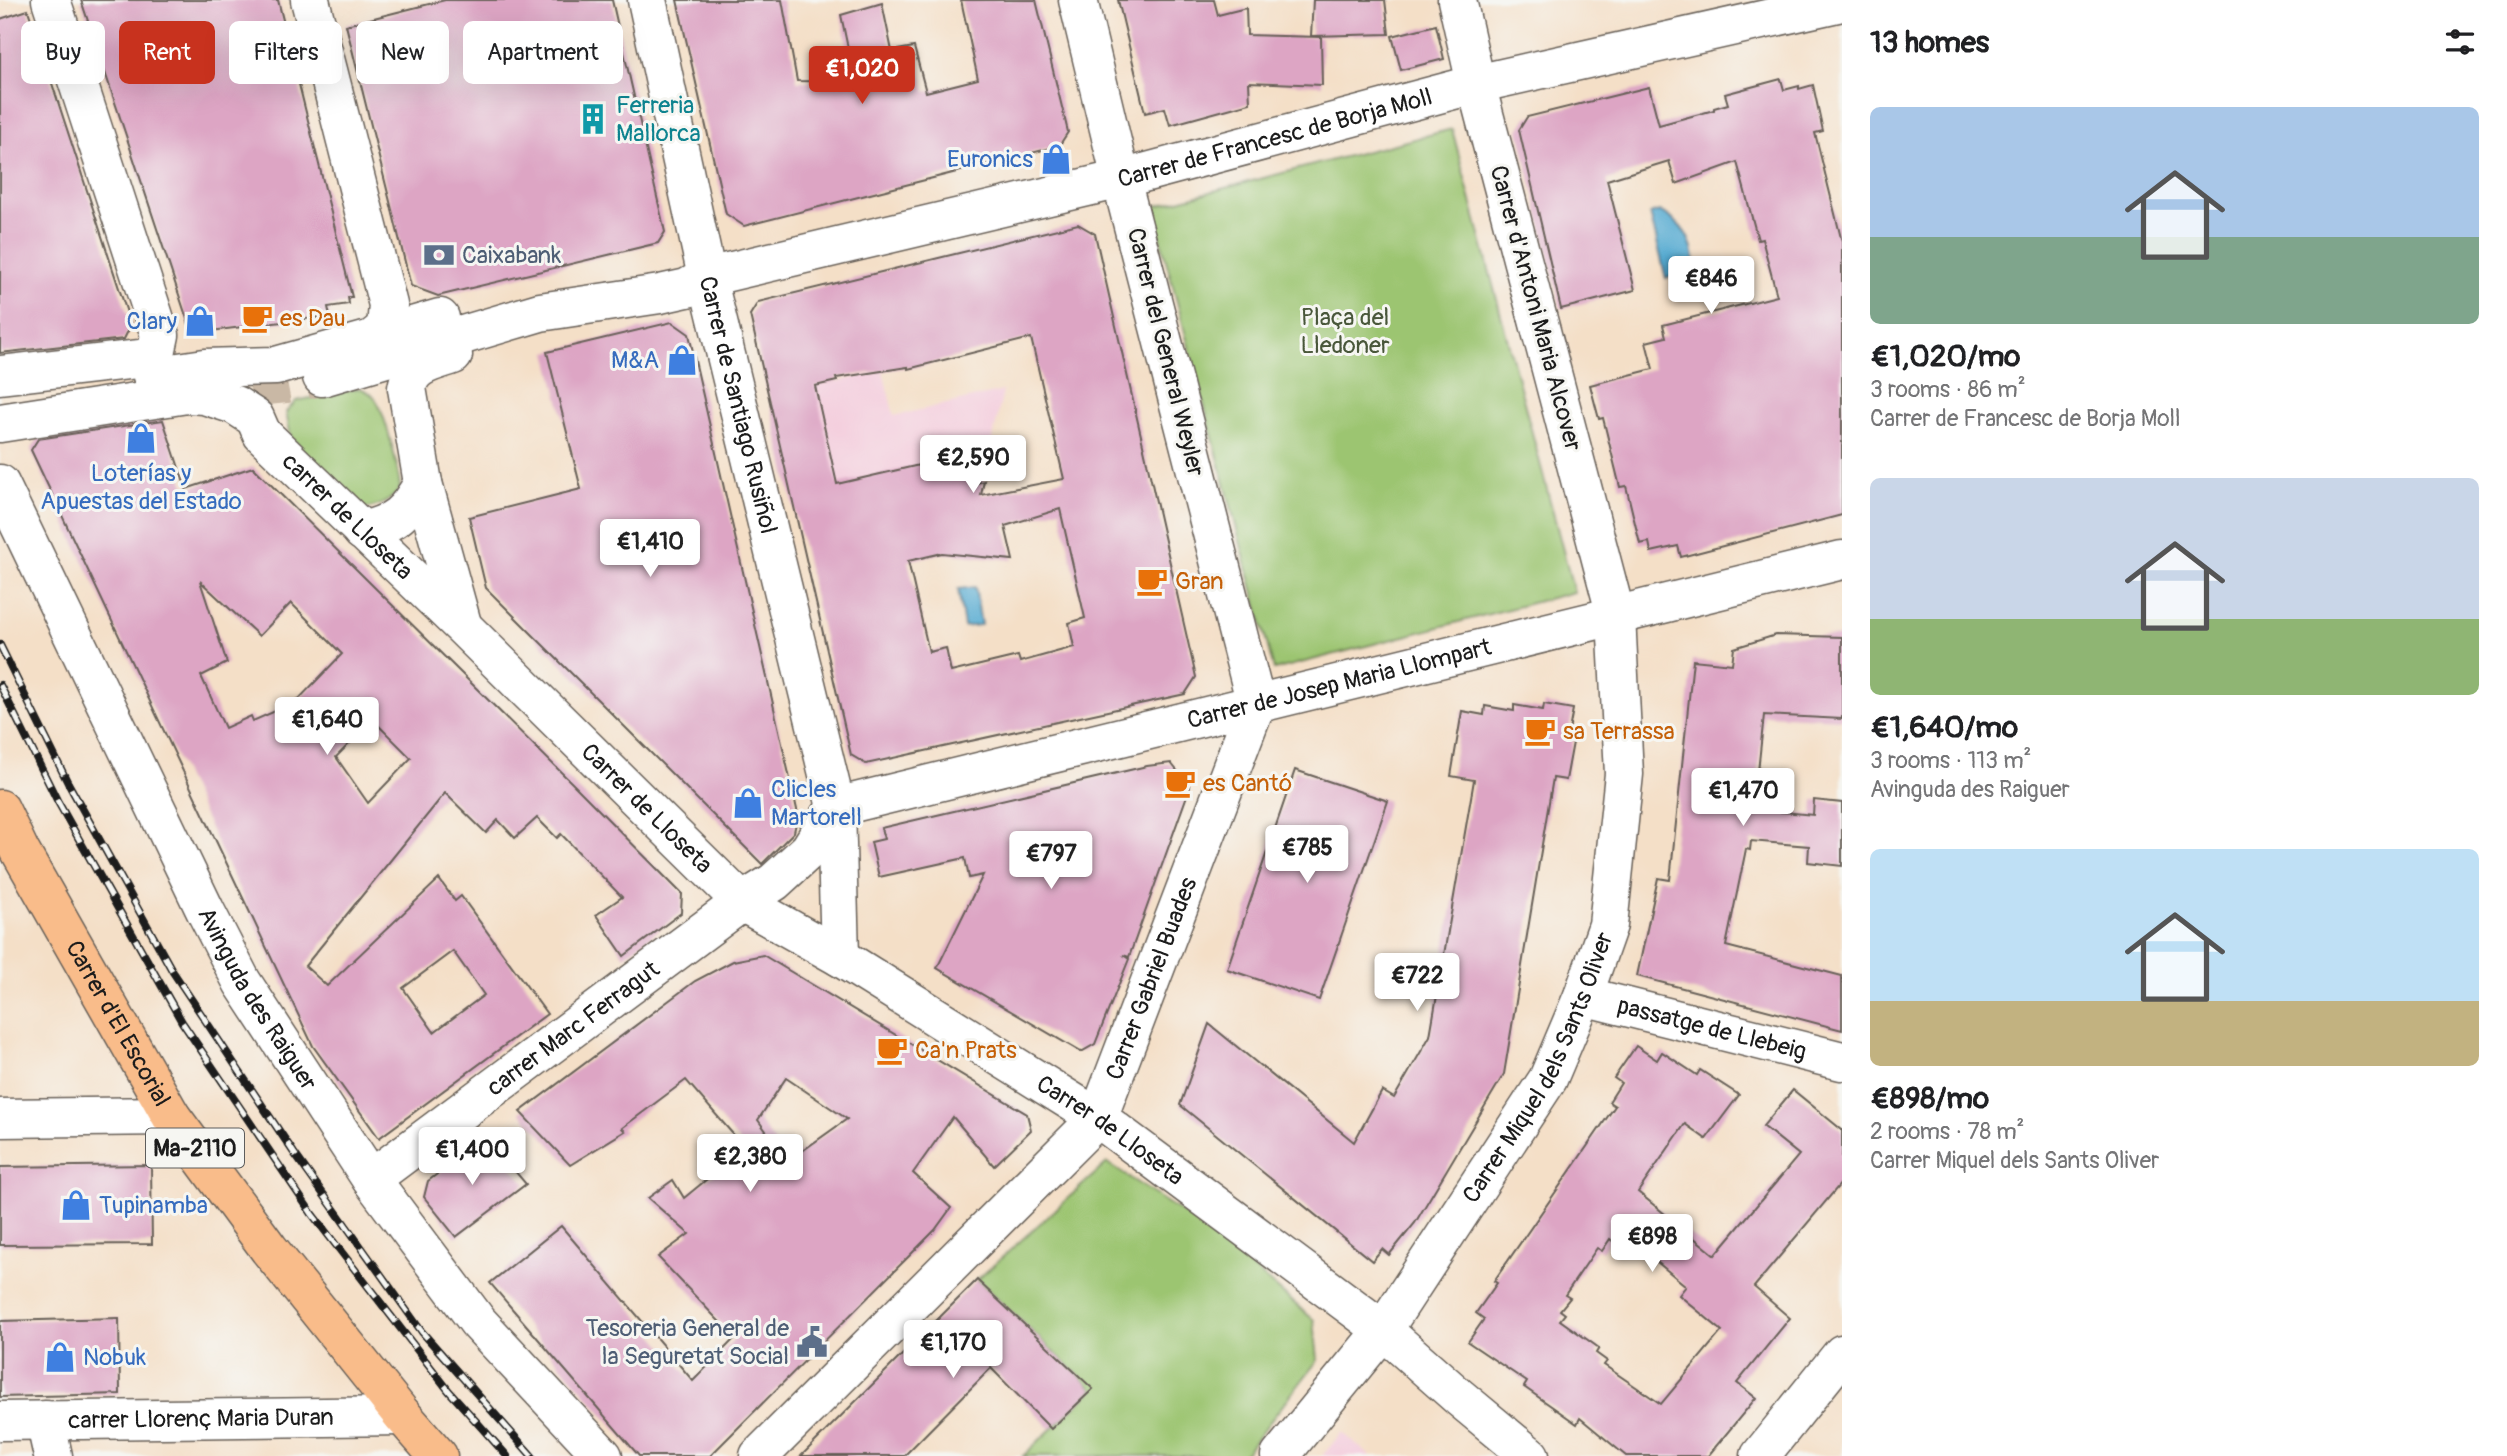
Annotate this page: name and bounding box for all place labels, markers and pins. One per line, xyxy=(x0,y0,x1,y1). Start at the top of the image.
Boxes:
pin: €1,020 xyxy=(805,46,919,106)
place label: Ferreria Mallorca xyxy=(616,91,701,148)
building icon: Ferreria Mallorca xyxy=(576,102,610,136)
shop icon: Euronics xyxy=(1039,142,1073,176)
place label: Euronics xyxy=(947,145,1033,174)
bank icon: Caixabank xyxy=(422,238,456,272)
place label: Caixabank xyxy=(462,241,561,270)
pin: €846 xyxy=(1670,256,1752,316)
cafe icon: es Dau xyxy=(240,301,274,335)
shop icon: Clary xyxy=(183,304,217,338)
place label: es Dau xyxy=(280,304,346,333)
place label: Clary xyxy=(127,307,177,336)
shop icon: M&A xyxy=(665,343,699,377)
place label: M&A xyxy=(611,346,659,375)
shop icon: Loterías y Apuestas del Estado xyxy=(124,421,158,455)
pin: €2,590 xyxy=(916,435,1030,495)
place label: Loterías y Apuestas del Estado xyxy=(40,459,242,516)
pin: €1,410 xyxy=(593,520,707,579)
cafe icon: Gran xyxy=(1135,564,1169,598)
place label: Gran xyxy=(1175,567,1224,596)
pin: €1,640 xyxy=(270,698,384,757)
cafe icon: sa Terrassa xyxy=(1523,714,1557,748)
place label: sa Terrassa xyxy=(1563,717,1675,746)
cafe icon: es Cantó xyxy=(1163,766,1197,800)
pin: €1,470 xyxy=(1686,768,1800,828)
place label: es Cantó xyxy=(1203,769,1292,798)
place label: Clicles Martorell xyxy=(771,775,862,832)
shop icon: Clicles Martorell xyxy=(731,786,765,820)
pin: €785 xyxy=(1266,826,1348,885)
pin: €797 xyxy=(1010,832,1092,891)
pin: €722 xyxy=(1376,954,1458,1013)
cafe icon: Ca'n Prats xyxy=(875,1033,909,1067)
place label: Ca'n Prats xyxy=(915,1036,1017,1065)
pin: €1,400 xyxy=(415,1128,529,1187)
pin: €2,380 xyxy=(693,1134,807,1194)
shop icon: Tupinamba xyxy=(59,1188,93,1222)
place label: Tupinamba xyxy=(99,1191,208,1220)
pin: €898 xyxy=(1611,1214,1693,1274)
place label: Tesoreria General de la Seguretat Social xyxy=(585,1314,789,1371)
pin: €1,170 xyxy=(896,1320,1010,1380)
public building icon: Tesoreria General de la Seguretat Social xyxy=(795,1325,829,1359)
shop icon: Nobuk xyxy=(43,1340,77,1374)
place label: Nobuk xyxy=(83,1343,146,1372)

